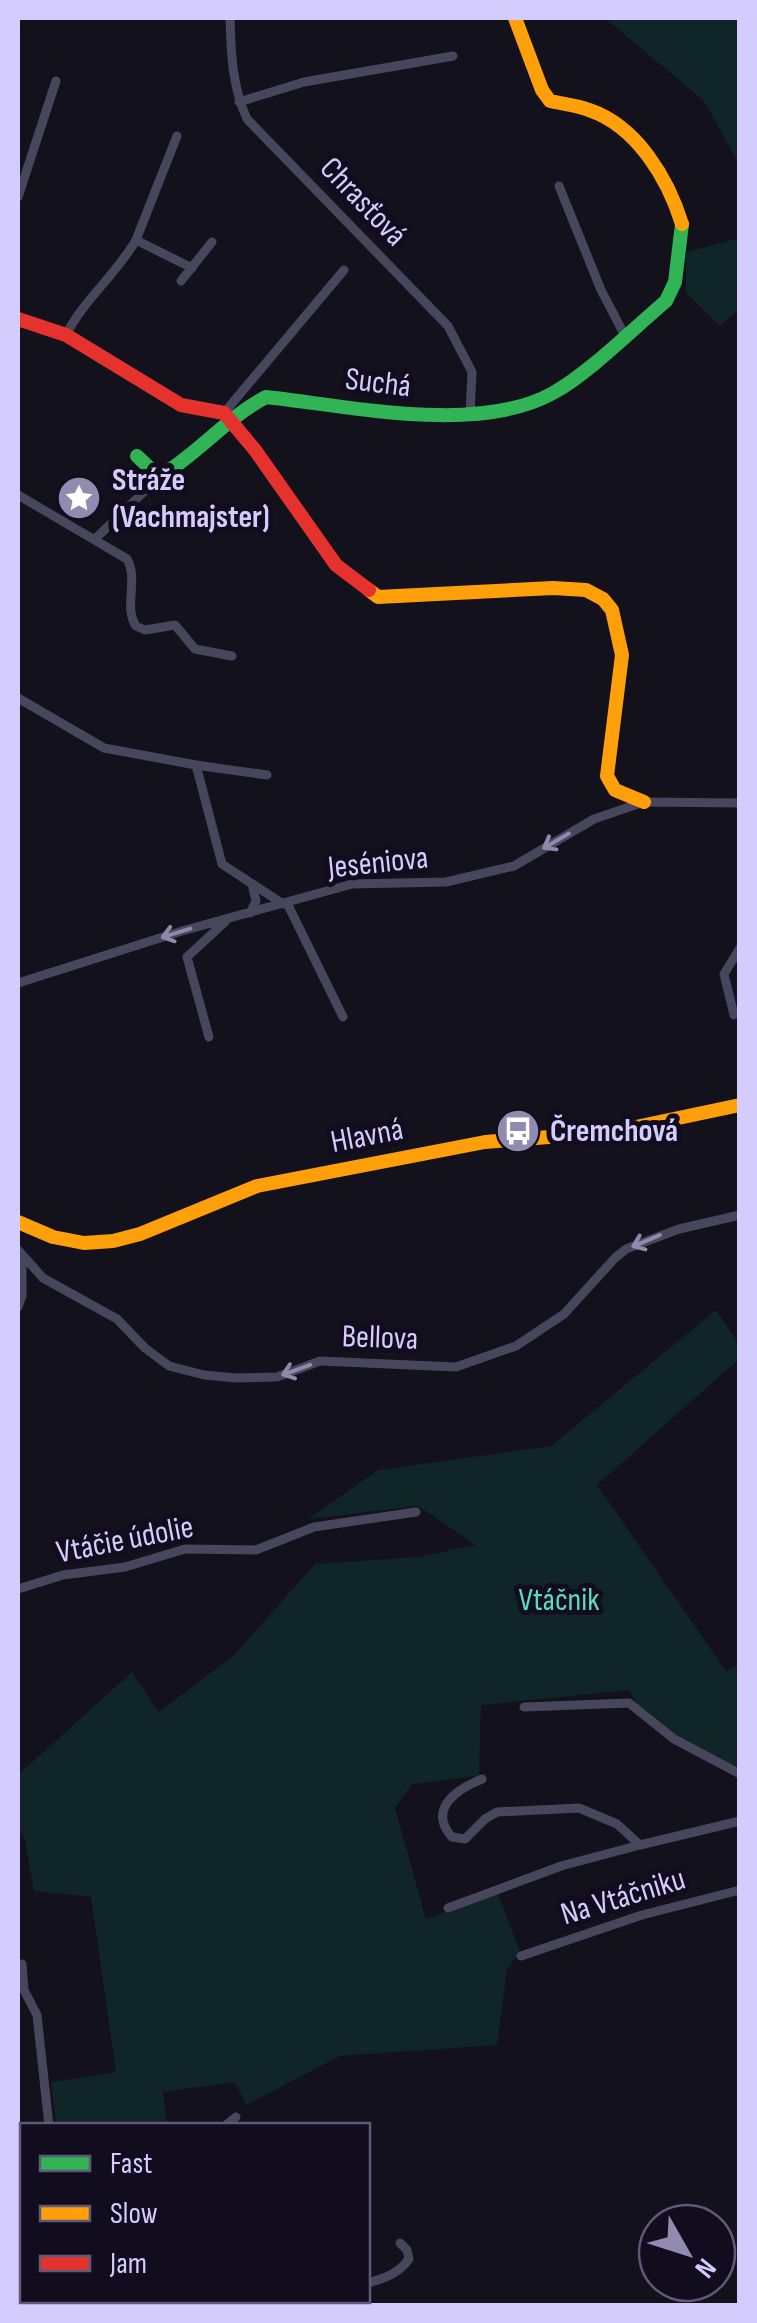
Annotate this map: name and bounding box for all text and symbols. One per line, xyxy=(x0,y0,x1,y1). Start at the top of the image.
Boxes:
street label: Chrasťová xyxy=(311,149,415,255)
street label: Suchá xyxy=(343,360,413,406)
place label: Stráže (Vachmajster) xyxy=(112,461,270,537)
place icon: Stráže (Vachmajster) xyxy=(56,475,102,521)
one-way arrow xyxy=(542,831,571,851)
street label: Jeséniova xyxy=(325,838,430,888)
one-way arrow xyxy=(161,925,192,943)
bus stop icon: Čremchová xyxy=(495,1108,541,1154)
street label: Hlavná xyxy=(328,1110,406,1162)
place label: Čremchová xyxy=(550,1112,678,1151)
one-way arrow xyxy=(631,1233,662,1251)
street label: Bellova xyxy=(341,1317,419,1359)
one-way arrow xyxy=(281,1362,312,1380)
street label: Vtáčie údolie xyxy=(53,1508,197,1572)
park label: Vtáčnik xyxy=(519,1581,599,1620)
street label: Na Vtáčniku xyxy=(556,1860,690,1934)
legend xyxy=(20,2123,370,2303)
text: Fast xyxy=(110,2146,152,2182)
text: Slow xyxy=(110,2196,158,2232)
north arrow xyxy=(637,2203,737,2303)
text: Jam xyxy=(109,2246,147,2282)
text: N xyxy=(688,2252,723,2284)

